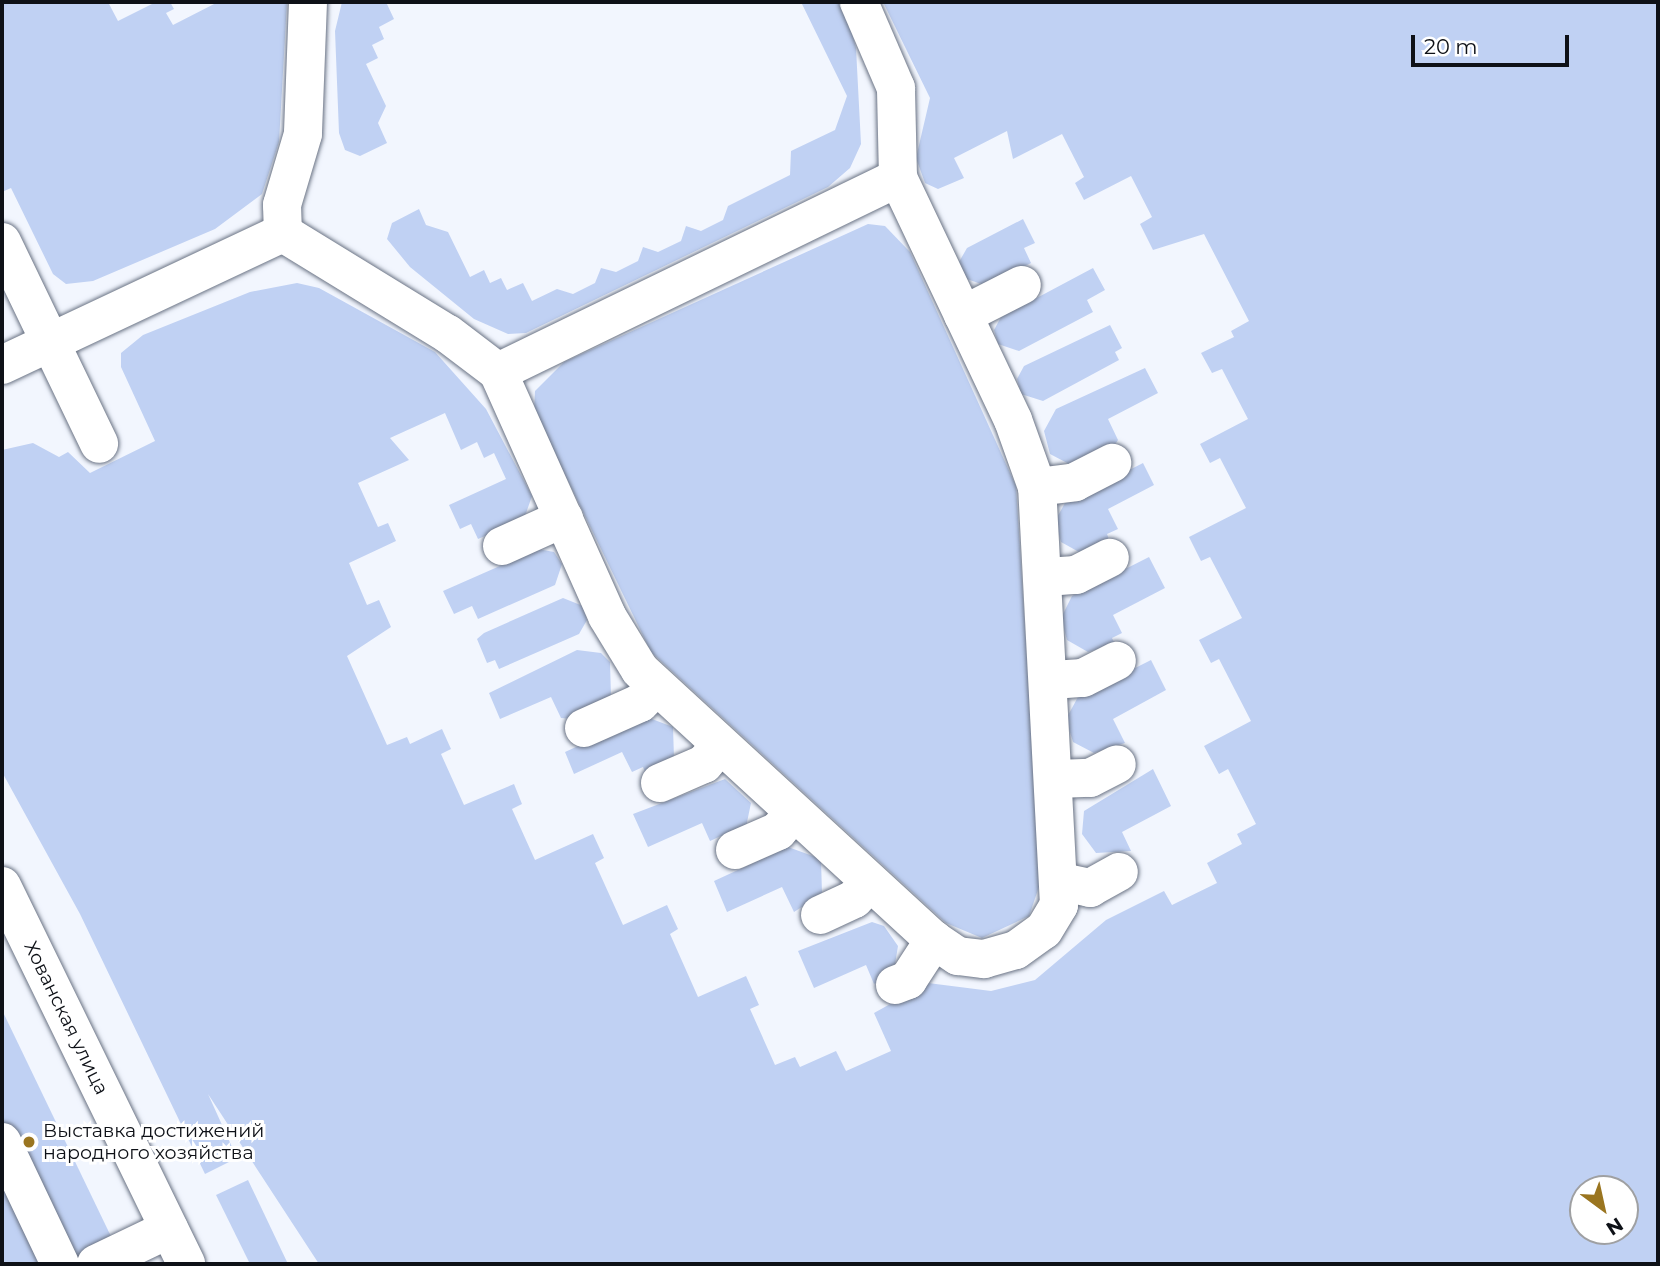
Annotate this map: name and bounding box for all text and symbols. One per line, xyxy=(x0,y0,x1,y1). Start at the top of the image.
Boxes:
scale bar xyxy=(1415,21,1572,65)
text: 20 m xyxy=(1424,34,1478,59)
street label: Хованская улица xyxy=(19,938,113,1098)
place label: Выставка достижений народного хозяйства xyxy=(43,1120,264,1164)
marker: Выставка достижений народного хозяйства xyxy=(21,1134,37,1150)
north arrow xyxy=(1569,1175,1639,1245)
text: N xyxy=(1602,1213,1627,1240)

